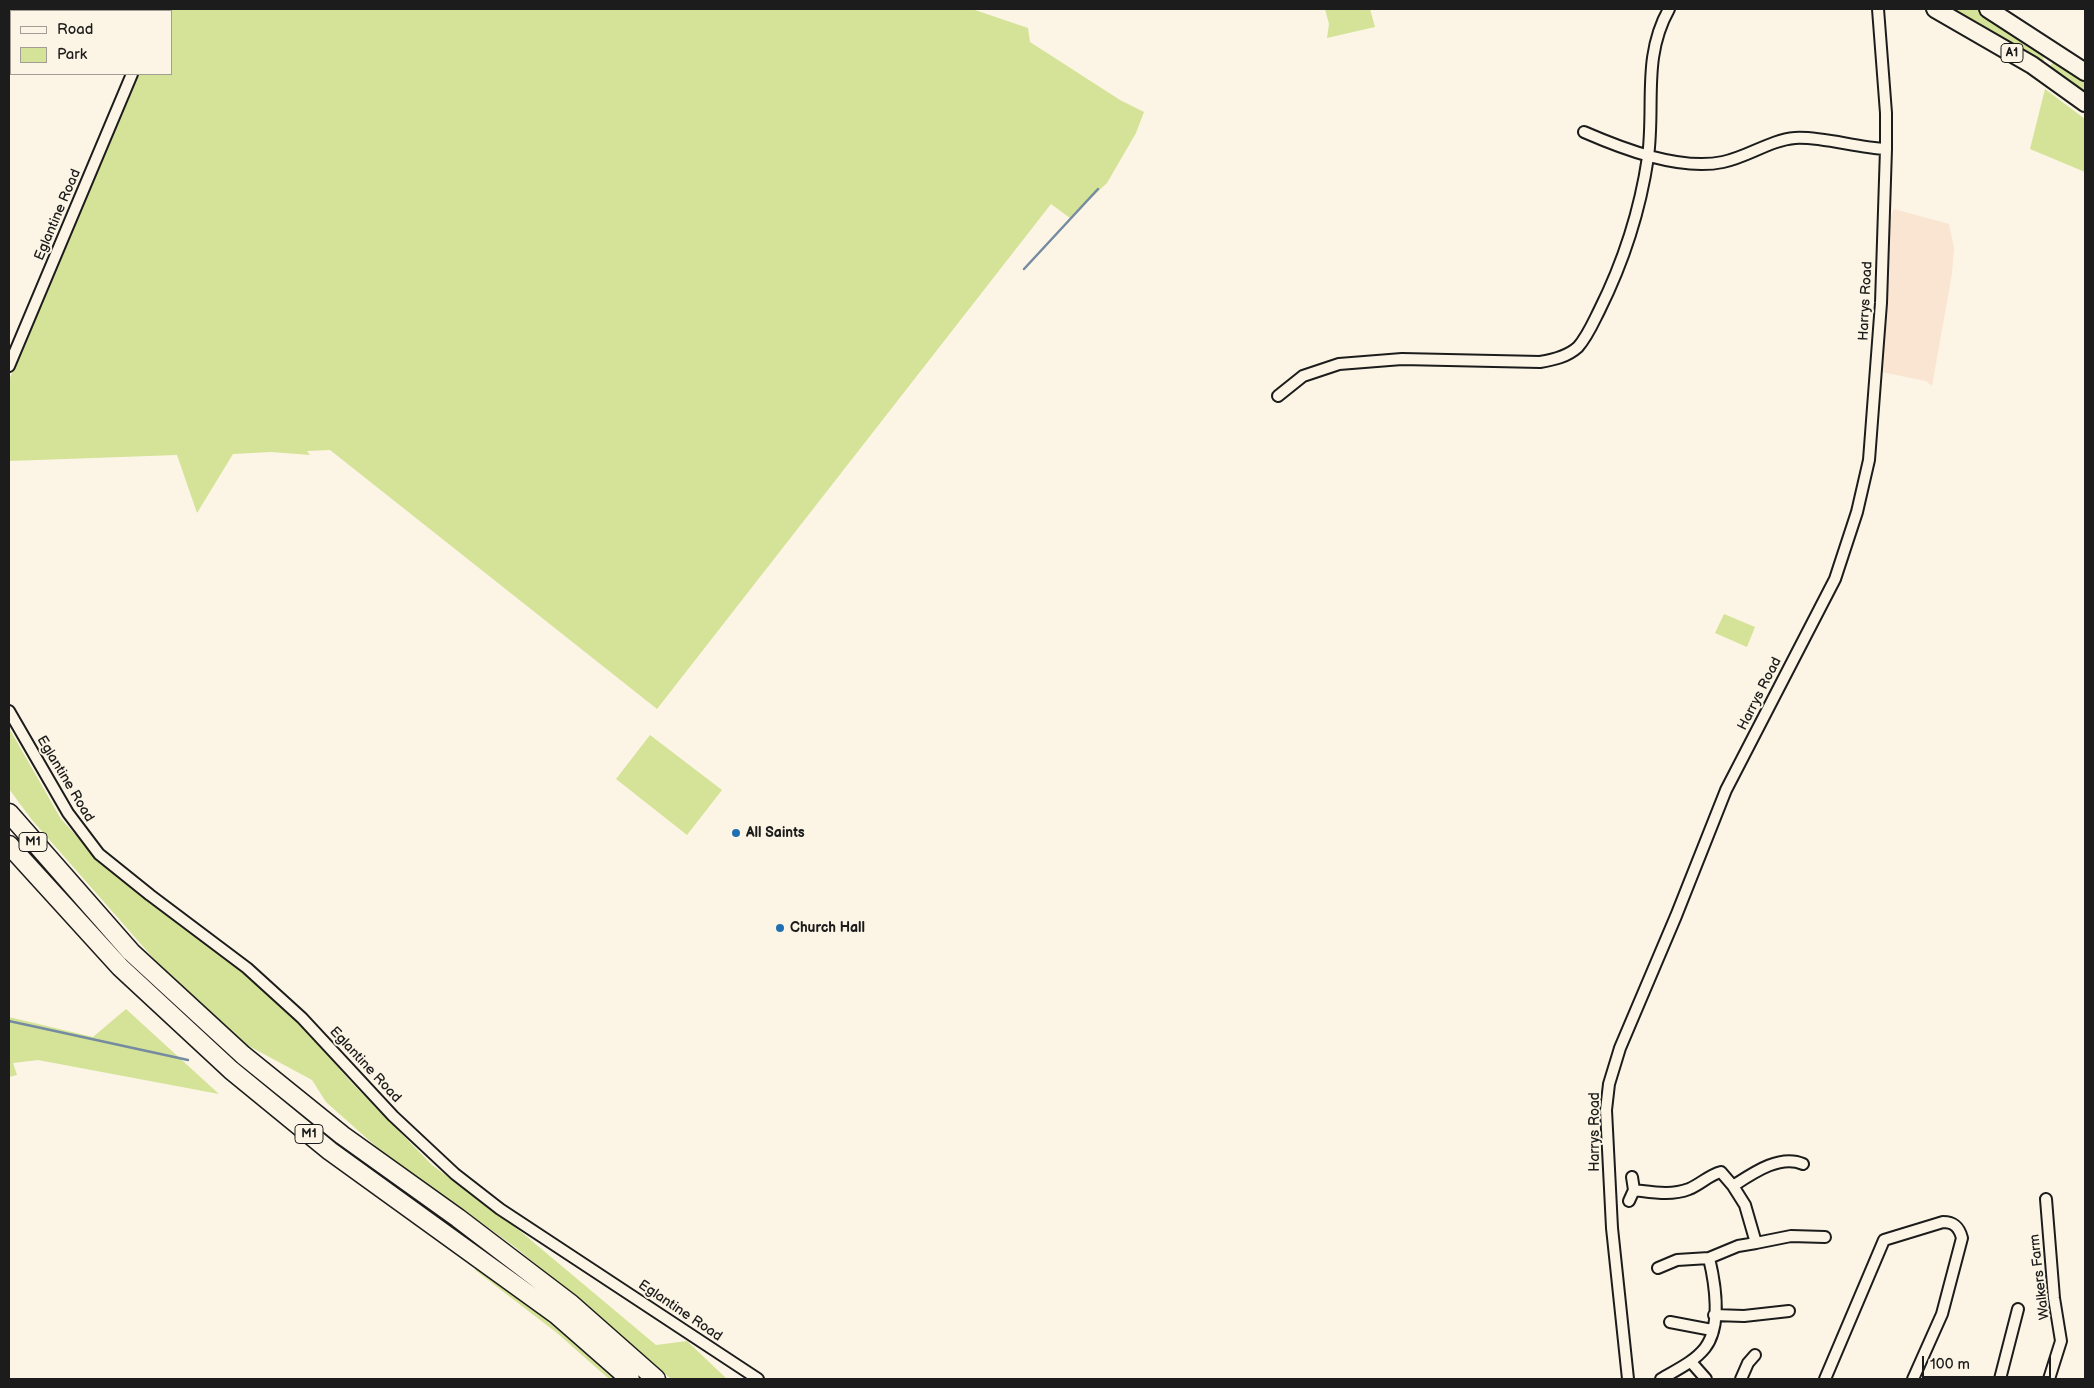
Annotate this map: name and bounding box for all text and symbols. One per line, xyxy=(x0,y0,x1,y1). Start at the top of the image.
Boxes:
legend xyxy=(10,10,172,75)
text: Road xyxy=(57,20,93,39)
road number: A1 xyxy=(2001,44,2023,62)
text: Park xyxy=(57,45,87,64)
street label: Eglantine Road xyxy=(31,167,85,263)
street label: Harrys Road xyxy=(1856,261,1876,341)
street label: Harrys Road xyxy=(1734,655,1786,733)
street label: Eglantine Road xyxy=(33,733,97,825)
place label: All Saints xyxy=(746,825,805,841)
marker: All Saints xyxy=(730,827,742,839)
road number: M1 xyxy=(19,832,47,852)
place label: Church Hall xyxy=(790,920,865,936)
marker: Church Hall xyxy=(774,922,786,934)
street label: Eglantine Road xyxy=(326,1024,404,1106)
street label: Harrys Road xyxy=(1587,1092,1603,1172)
road number: M1 xyxy=(295,1124,323,1144)
street label: Walkers Farm xyxy=(2026,1233,2054,1321)
street label: Eglantine Road xyxy=(635,1277,725,1345)
scale bar xyxy=(1924,1346,2053,1378)
text: 100 m xyxy=(1930,1355,1970,1374)

